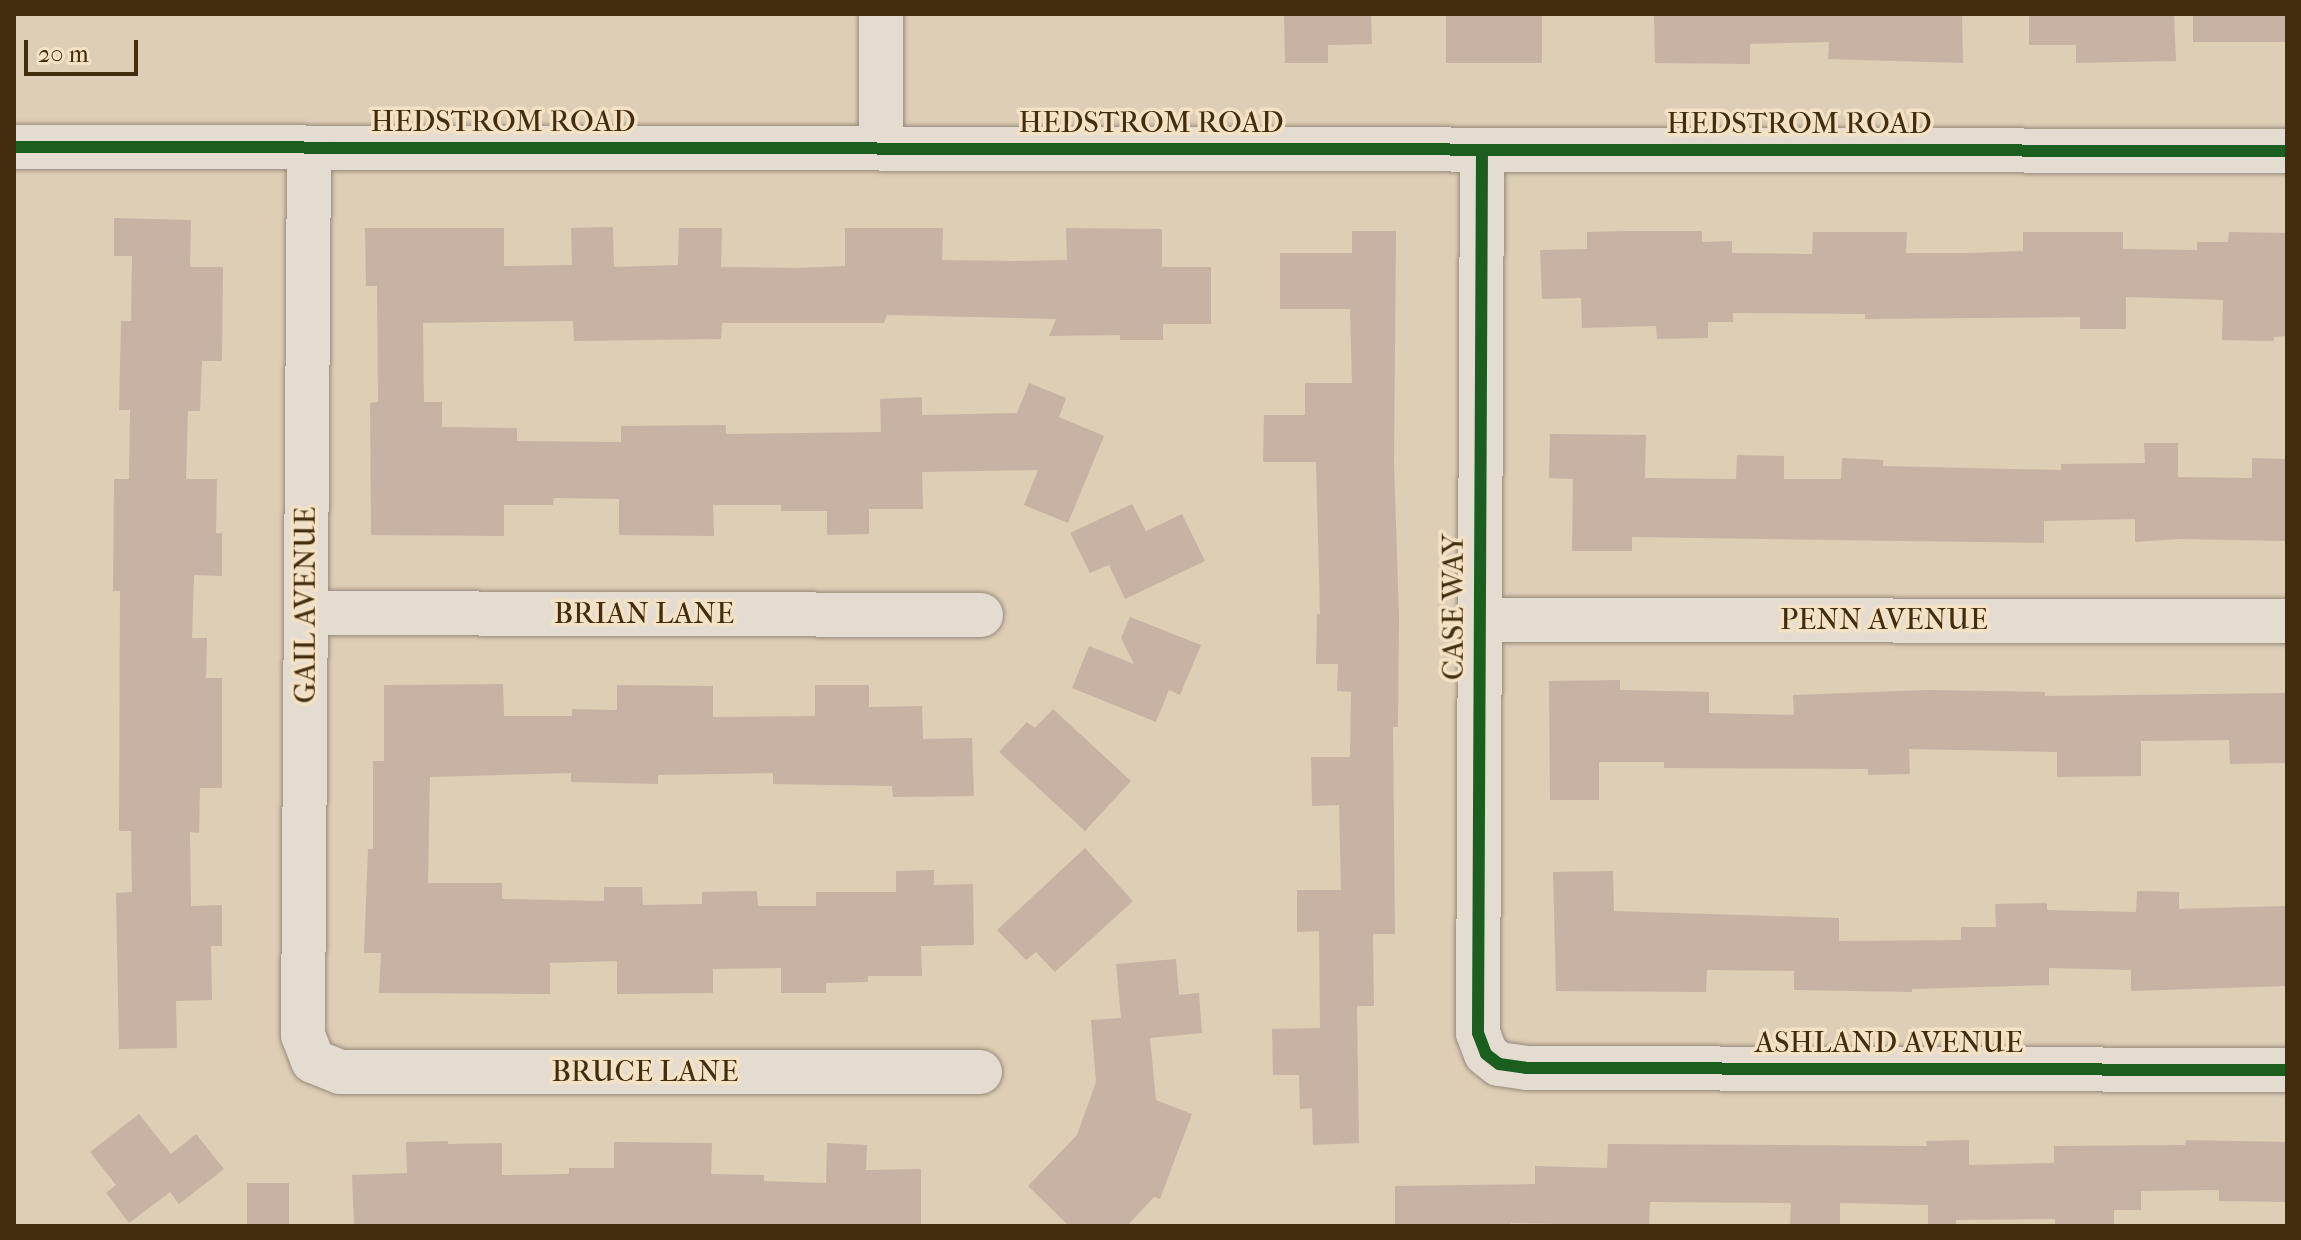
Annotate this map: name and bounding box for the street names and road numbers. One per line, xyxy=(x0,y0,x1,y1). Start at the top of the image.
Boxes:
street label: HEDSTROM ROAD xyxy=(370,104,636,140)
street label: HEDSTROM ROAD xyxy=(1018,105,1284,141)
street label: HEDSTROM ROAD xyxy=(1666,106,1932,142)
street label: GAIL AVENUE xyxy=(288,507,324,703)
street label: CASE WAY xyxy=(1436,534,1472,680)
street label: BRIAN LANE xyxy=(554,596,734,632)
street label: PENN AVENUE xyxy=(1780,602,1988,638)
street label: ASHLAND AVENUE xyxy=(1755,1025,2023,1061)
street label: BRUCE LANE xyxy=(551,1054,739,1090)

